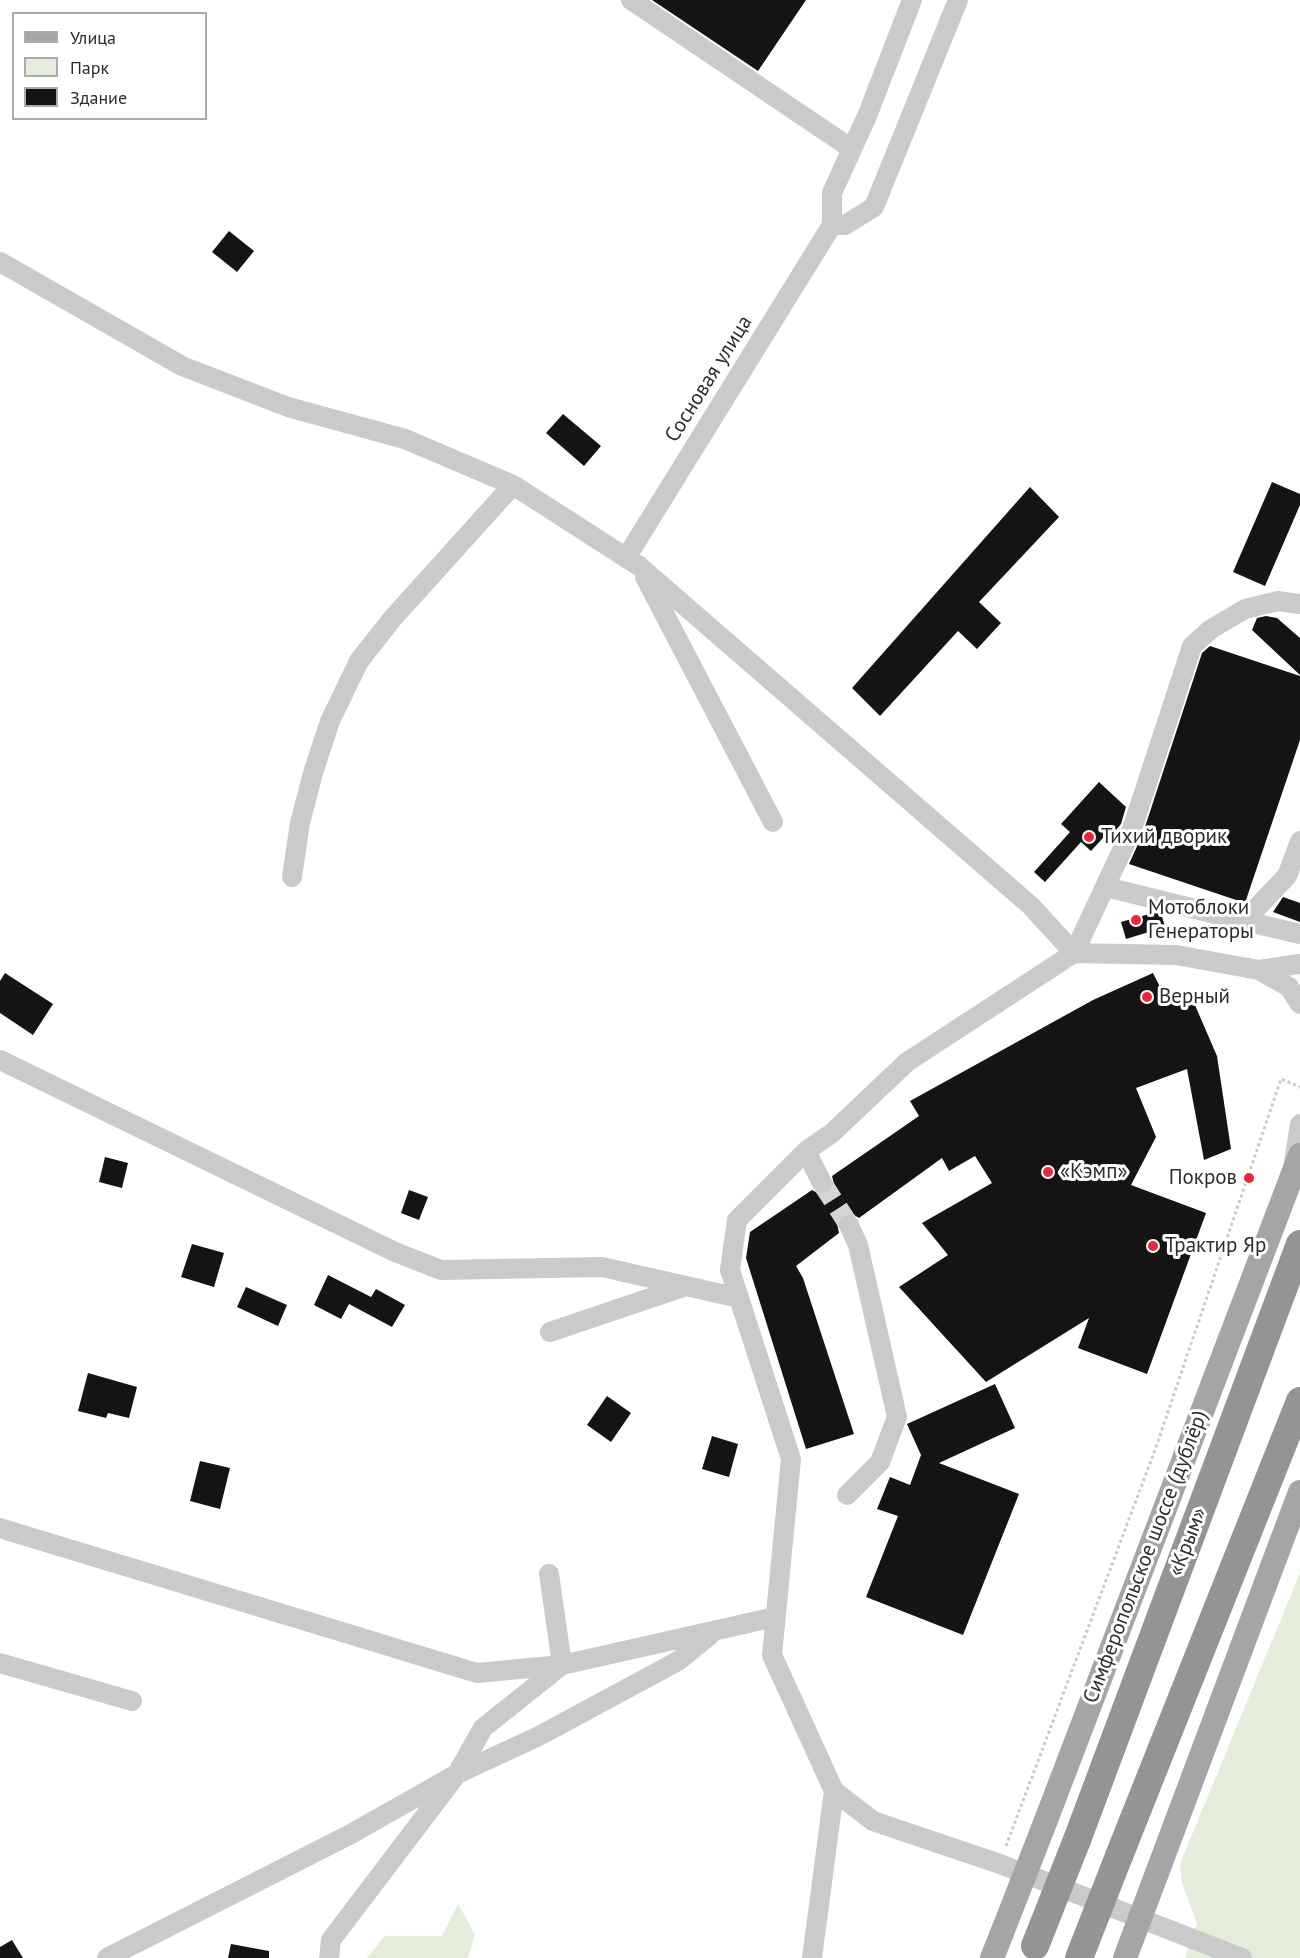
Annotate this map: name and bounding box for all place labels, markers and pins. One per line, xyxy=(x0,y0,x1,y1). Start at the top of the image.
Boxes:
place label: Тихий дворик xyxy=(1101,824,1227,850)
marker: Тихий дворик xyxy=(1082,830,1096,844)
place label: Мотоблоки Генераторы xyxy=(1148,895,1254,945)
marker: Мотоблоки Генераторы xyxy=(1129,913,1143,927)
place label: Верный xyxy=(1159,984,1230,1010)
marker: Верный xyxy=(1140,990,1154,1004)
place label: «Кэмп» xyxy=(1060,1159,1127,1185)
marker: «Кэмп» xyxy=(1041,1165,1055,1179)
place label: Покров xyxy=(1169,1165,1237,1191)
marker: Покров xyxy=(1242,1171,1256,1185)
place label: Трактир Яр xyxy=(1165,1233,1266,1259)
marker: Трактир Яр xyxy=(1146,1239,1160,1253)

